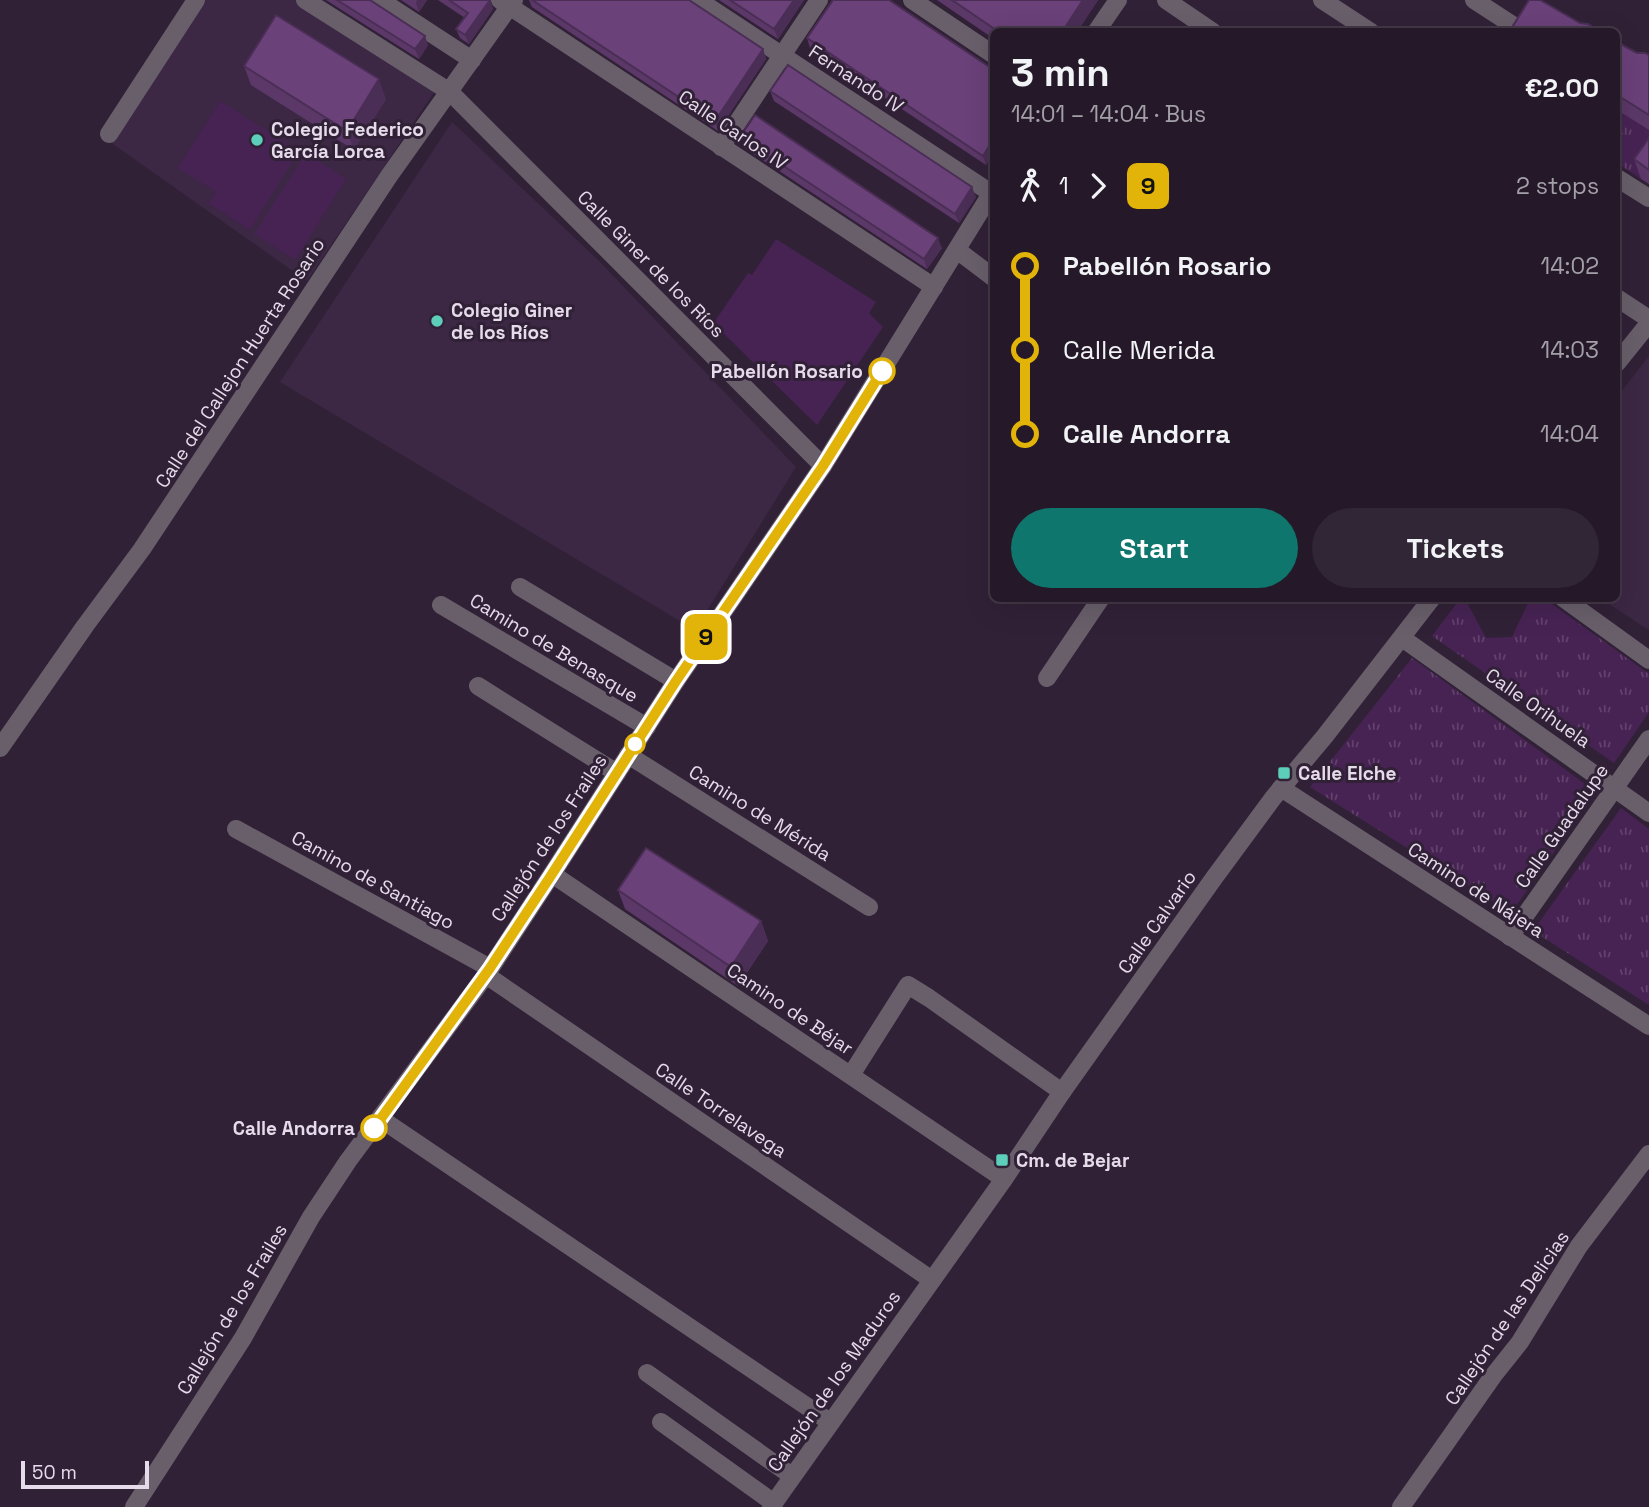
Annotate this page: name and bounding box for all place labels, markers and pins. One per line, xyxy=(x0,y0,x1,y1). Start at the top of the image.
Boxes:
place label: Colegio Federico García Lorca xyxy=(271,117,424,164)
marker: Colegio Federico García Lorca xyxy=(249,132,265,148)
place label: Colegio Giner de los Ríos xyxy=(451,298,572,345)
marker: Colegio Giner de los Ríos xyxy=(429,313,445,329)
marker: Pabellón Rosario xyxy=(869,358,895,384)
place label: Pabellón Rosario xyxy=(711,359,863,384)
unlabelled marker xyxy=(625,734,645,754)
place label: Calle Elche xyxy=(1298,761,1397,786)
marker: Calle Elche xyxy=(1276,765,1292,781)
marker: Calle Andorra xyxy=(361,1115,387,1141)
place label: Calle Andorra xyxy=(233,1116,355,1141)
place label: Cm. de Bejar xyxy=(1016,1148,1129,1173)
marker: Cm. de Bejar xyxy=(994,1152,1010,1168)

